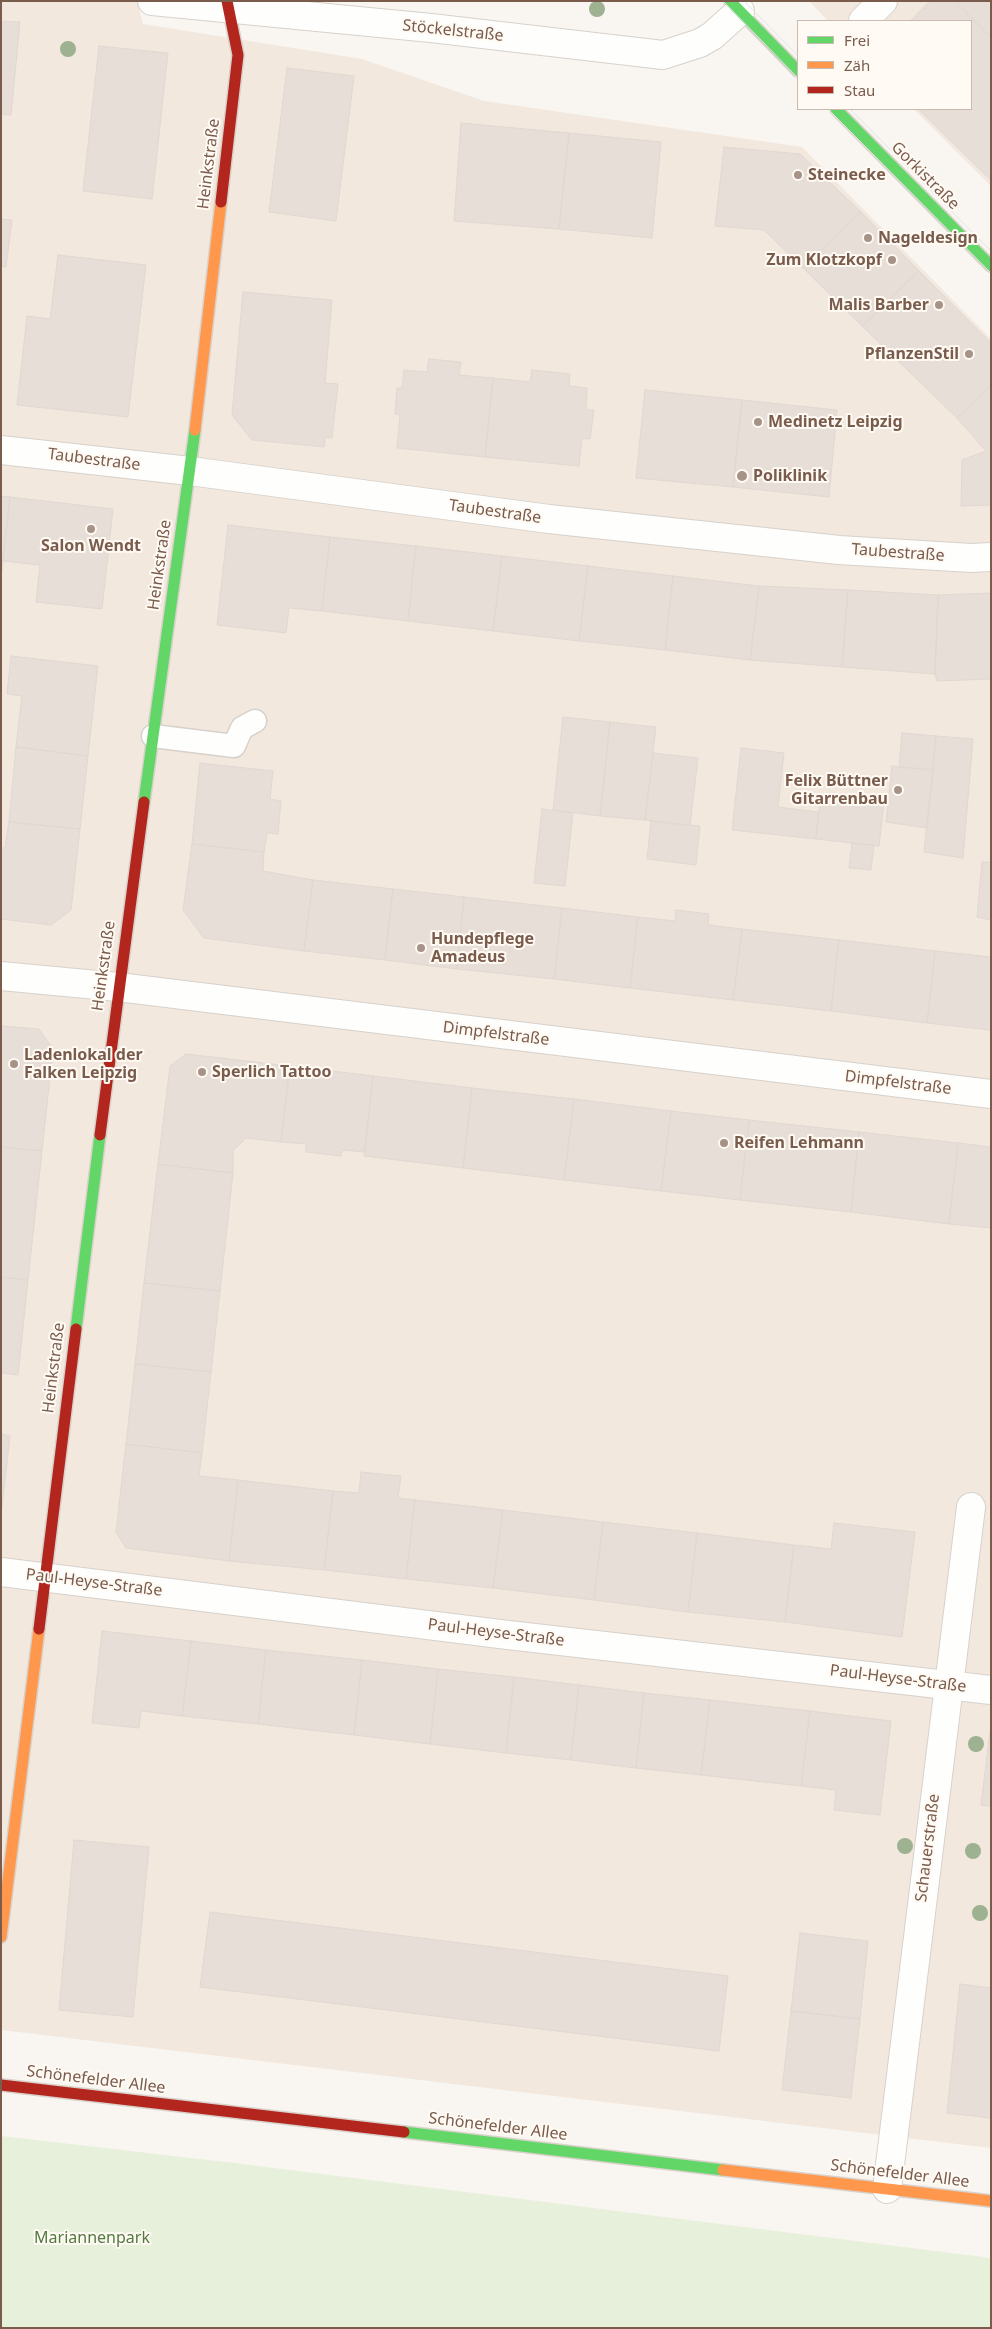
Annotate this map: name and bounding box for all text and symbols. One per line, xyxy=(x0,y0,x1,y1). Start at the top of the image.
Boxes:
street label: Stöckelstraße xyxy=(402,16,504,46)
legend xyxy=(797,20,972,110)
text: Frei xyxy=(844,30,870,50)
text: Zäh xyxy=(844,55,870,75)
text: Stau xyxy=(844,80,875,100)
street label: Heinkstraße xyxy=(194,118,224,210)
street label: Gorkistraße xyxy=(887,138,963,214)
place label: Steinecke xyxy=(808,165,886,185)
marker: Steinecke xyxy=(792,169,804,181)
place label: Nageldesign xyxy=(878,228,978,248)
marker: Nageldesign xyxy=(862,232,874,244)
place label: Zum Klotzkopf xyxy=(766,250,882,270)
marker: Zum Klotzkopf xyxy=(886,254,898,266)
place label: Malis Barber xyxy=(828,295,929,315)
marker: Malis Barber xyxy=(933,299,945,311)
place label: PflanzenStil xyxy=(865,344,959,364)
marker: PflanzenStil xyxy=(963,348,975,360)
place label: Medinetz Leipzig xyxy=(768,412,902,432)
marker: Medinetz Leipzig xyxy=(752,416,764,428)
street label: Taubestraße xyxy=(47,445,141,475)
place label: Poliklinik xyxy=(753,466,827,486)
marker: Poliklinik xyxy=(735,469,749,483)
street label: Taubestraße xyxy=(448,496,542,528)
street label: Heinkstraße xyxy=(144,518,176,612)
marker: Salon Wendt xyxy=(85,523,97,535)
place label: Salon Wendt xyxy=(41,536,141,556)
street label: Taubestraße xyxy=(851,540,945,566)
place label: Felix Büttner Gitarrenbau xyxy=(785,771,888,809)
marker: Felix Büttner Gitarrenbau xyxy=(892,784,904,796)
street label: Heinkstraße xyxy=(88,919,120,1013)
place label: Hundepflege Amadeus xyxy=(431,929,534,967)
marker: Hundepflege Amadeus xyxy=(415,942,427,954)
street label: Dimpfelstraße xyxy=(442,1018,550,1050)
place label: Ladenlokal der Falken Leipzig xyxy=(24,1045,143,1083)
marker: Ladenlokal der Falken Leipzig xyxy=(8,1058,20,1070)
place label: Sperlich Tattoo xyxy=(212,1062,331,1082)
marker: Sperlich Tattoo xyxy=(196,1066,208,1078)
street label: Dimpfelstraße xyxy=(844,1067,952,1099)
place label: Reifen Lehmann xyxy=(734,1133,864,1153)
marker: Reifen Lehmann xyxy=(718,1137,730,1149)
street label: Heinkstraße xyxy=(39,1322,69,1414)
street label: Paul-Heyse-Straße xyxy=(25,1565,163,1601)
street label: Paul-Heyse-Straße xyxy=(427,1615,565,1651)
street label: Paul-Heyse-Straße xyxy=(829,1661,967,1697)
street label: Schauerstraße xyxy=(912,1793,944,1903)
street label: Schönefelder Allee xyxy=(25,2062,167,2098)
street label: Schönefelder Allee xyxy=(427,2109,569,2145)
street label: Schönefelder Allee xyxy=(829,2156,971,2192)
park label: Mariannenpark xyxy=(34,2228,150,2248)

